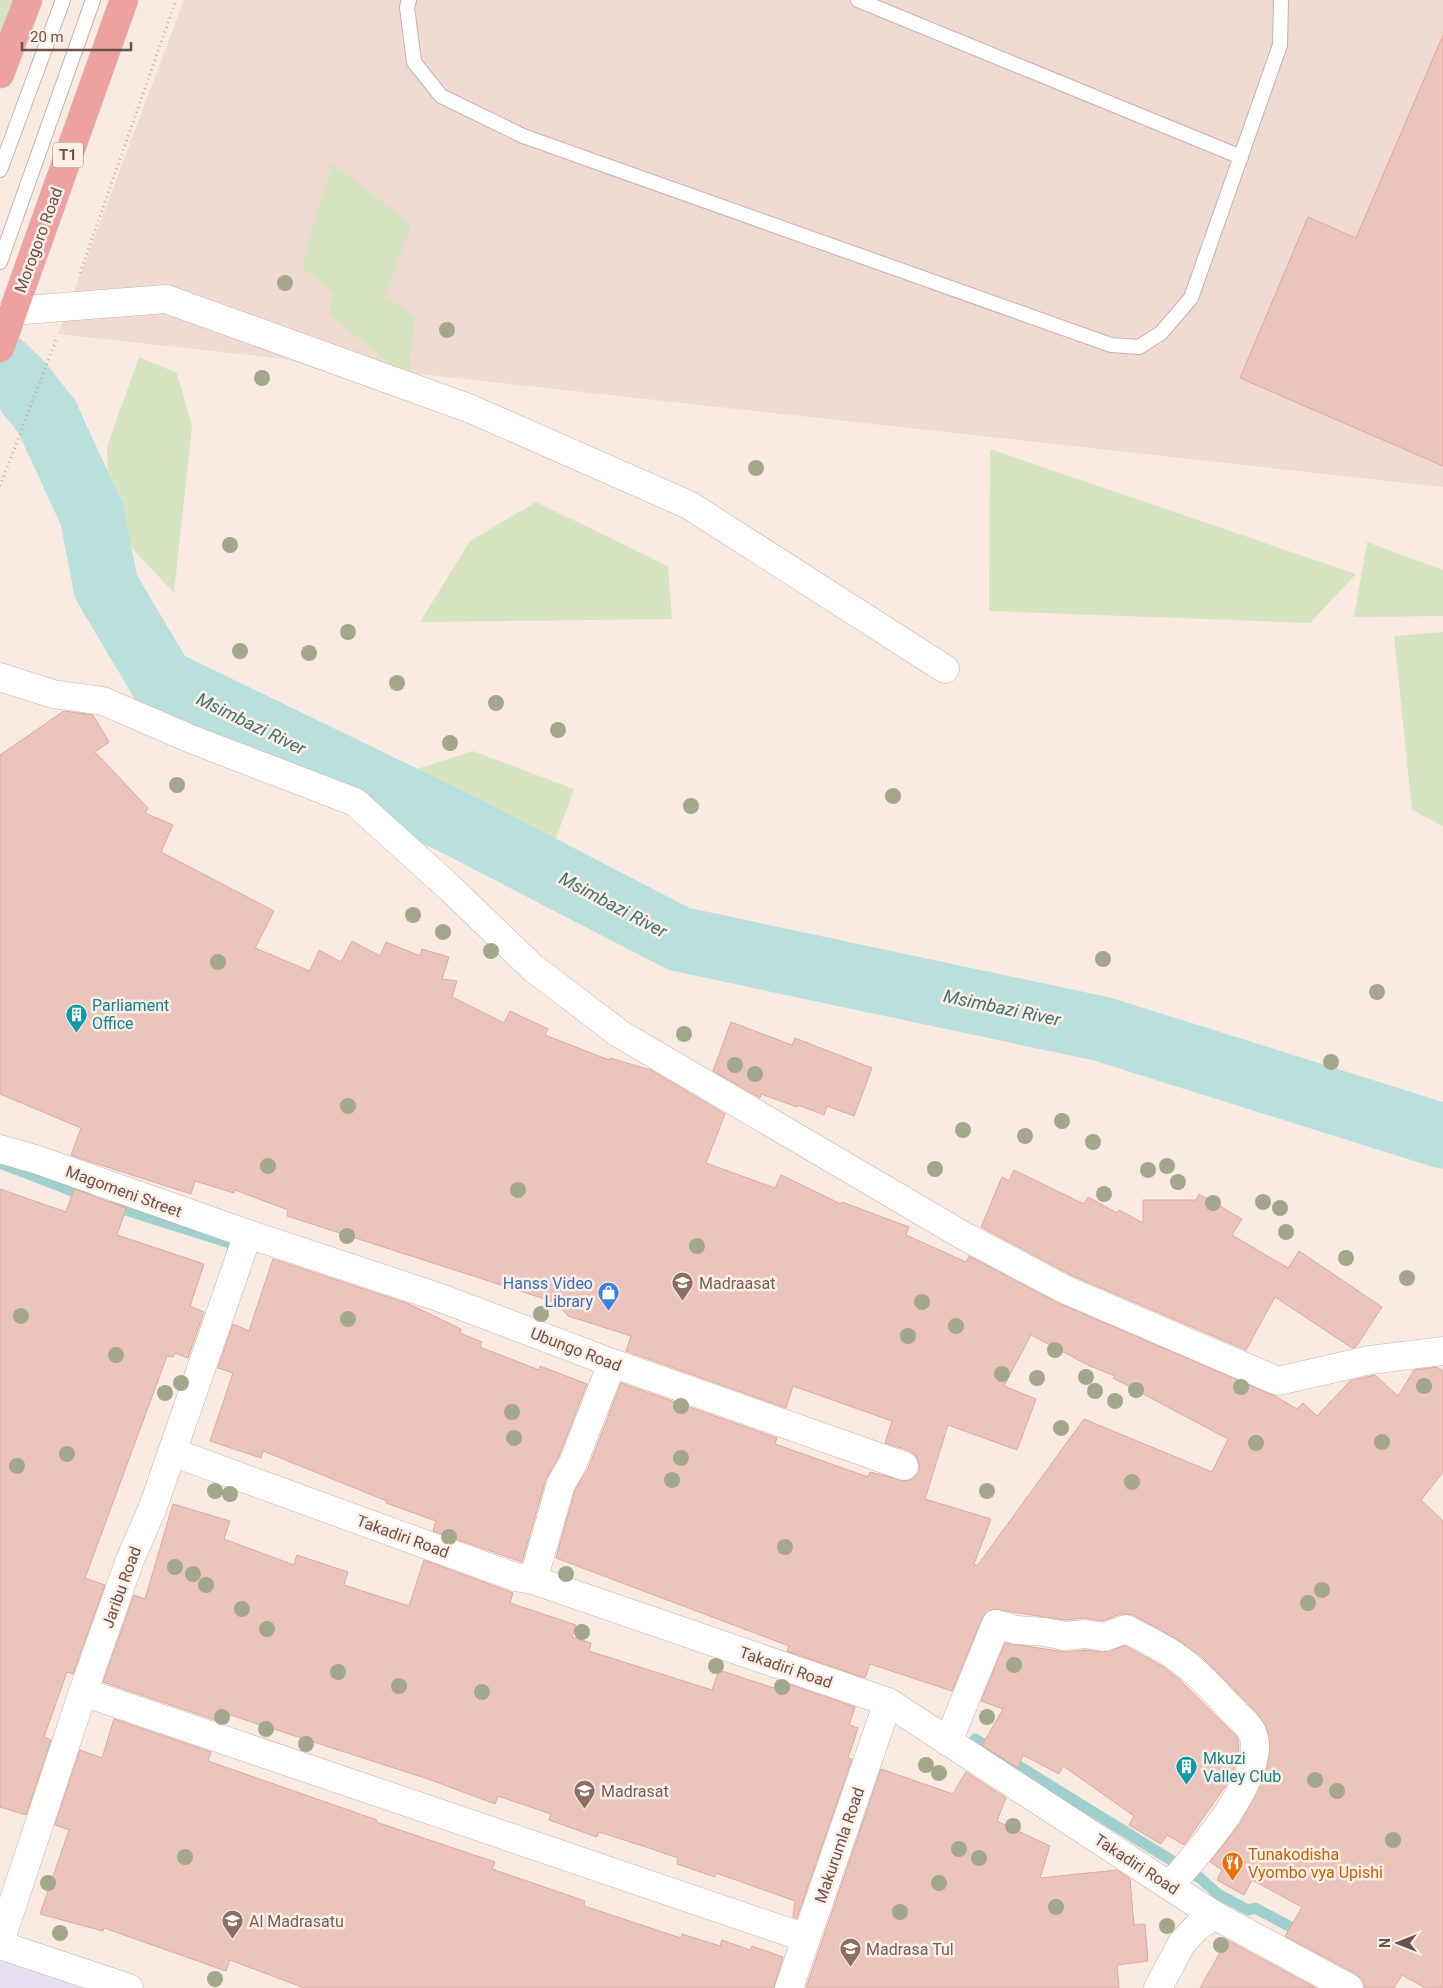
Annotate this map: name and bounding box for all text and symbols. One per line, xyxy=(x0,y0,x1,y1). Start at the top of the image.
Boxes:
scale bar xyxy=(22,20,131,52)
text: 20 m xyxy=(30,28,64,46)
road number: T1 xyxy=(53,142,83,168)
street label: Morogoro Road xyxy=(11,185,66,295)
water label: Msimbazi River xyxy=(193,688,310,760)
water label: Msimbazi River xyxy=(556,867,672,942)
water label: Msimbazi River xyxy=(942,985,1064,1030)
place label: Parliament Office xyxy=(92,996,169,1033)
building icon: Parliament Office xyxy=(64,1002,88,1033)
street label: Magomeni Street xyxy=(63,1162,184,1221)
school or university icon: Madraasat xyxy=(671,1271,695,1302)
place label: Hanss Video Library xyxy=(503,1274,593,1311)
place label: Madraasat xyxy=(699,1274,775,1293)
shop icon: Hanss Video Library xyxy=(597,1280,621,1311)
street label: Ubungo Road xyxy=(528,1323,624,1376)
street label: Takadiri Road xyxy=(354,1511,452,1562)
street label: Jaribu Road xyxy=(98,1544,145,1631)
street label: Takadiri Road xyxy=(737,1643,835,1692)
place label: Mkuzi Valley Club xyxy=(1203,1749,1281,1786)
building icon: Mkuzi Valley Club xyxy=(1175,1755,1199,1786)
school or university icon: Madrasat xyxy=(573,1779,597,1810)
place label: Madrasat xyxy=(601,1782,669,1801)
street label: Makurumla Road xyxy=(811,1785,868,1906)
street label: Takadiri Road xyxy=(1091,1830,1183,1899)
place label: Tunakodisha Vyombo vya Upishi xyxy=(1248,1845,1383,1882)
restaurant icon: Tunakodisha Vyombo vya Upishi xyxy=(1220,1851,1244,1882)
school or university icon: Al Madrasatu xyxy=(221,1909,245,1940)
place label: Al Madrasatu xyxy=(249,1912,344,1931)
north arrow xyxy=(1373,1918,1423,1968)
school or university icon: Madrasa Tul xyxy=(838,1937,862,1968)
text: N xyxy=(1377,1938,1393,1948)
place label: Madrasa Tul xyxy=(866,1940,954,1959)

